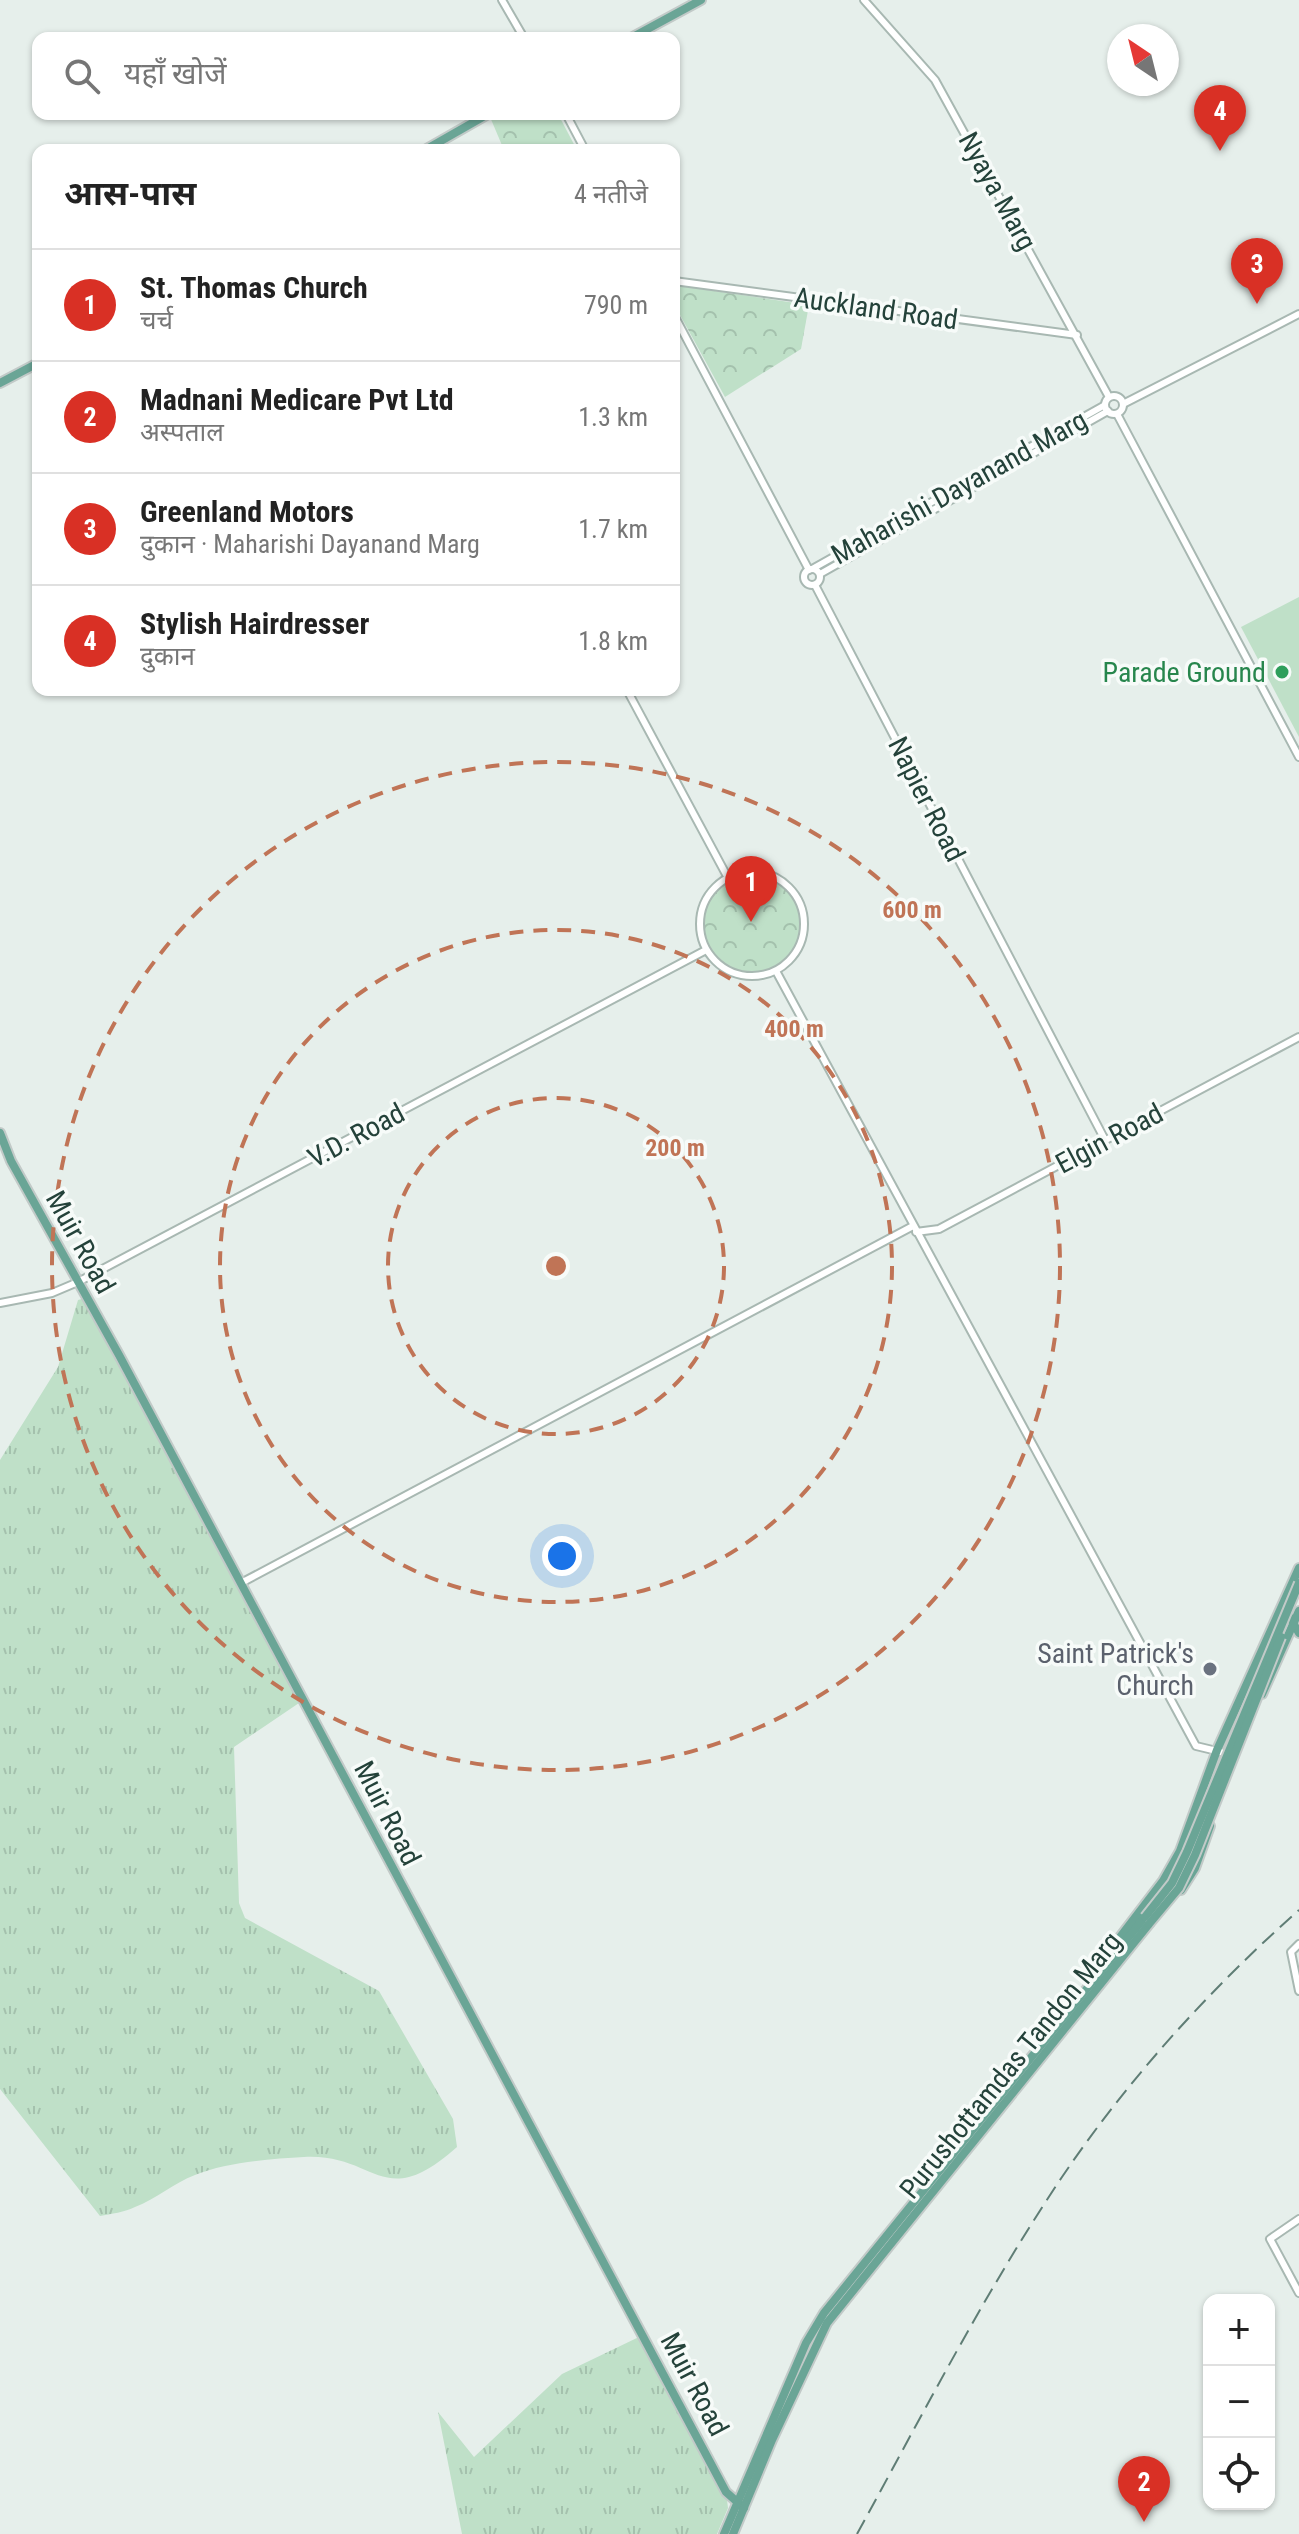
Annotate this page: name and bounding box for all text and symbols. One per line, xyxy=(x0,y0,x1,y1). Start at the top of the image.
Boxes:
north arrow xyxy=(1107,24,1179,96)
search box xyxy=(32,32,680,120)
icon: search xyxy=(60,54,104,98)
text: यहाँ खोजें xyxy=(124,56,227,91)
pin: 4 xyxy=(1194,85,1246,151)
street label: Nyaya Marg xyxy=(952,126,1043,256)
text: आस-पास xyxy=(64,173,196,213)
text: 4 नतीजे xyxy=(574,179,648,209)
pin: 3 xyxy=(1231,238,1283,304)
text: St. Thomas Church xyxy=(140,270,368,305)
street label: Auckland Road xyxy=(792,281,960,336)
text: 1 xyxy=(83,290,97,320)
text: 790 m xyxy=(584,290,648,320)
text: चर्च xyxy=(140,305,173,335)
text: Madnani Medicare Pvt Ltd xyxy=(140,382,454,417)
text: 2 xyxy=(83,402,97,432)
text: 1.3 km xyxy=(578,402,648,432)
street label: Maharishi Dayanand Marg xyxy=(826,403,1093,571)
text: अस्पताल xyxy=(140,417,224,447)
text: Greenland Motors xyxy=(140,494,354,529)
text: 3 xyxy=(83,514,97,544)
text: 1.7 km xyxy=(578,514,648,544)
text: दुकान · Maharishi Dayanand Marg xyxy=(140,529,480,559)
text: Stylish Hairdresser xyxy=(140,606,369,641)
text: 4 xyxy=(83,626,97,656)
text: 1.8 km xyxy=(578,626,648,656)
text: दुकान xyxy=(140,641,195,671)
place label: Parade Ground xyxy=(1103,656,1266,689)
marker: Parade Ground xyxy=(1273,663,1291,681)
street label: Napier Road xyxy=(881,731,972,867)
pin: 1 xyxy=(725,856,777,922)
text: 600 m xyxy=(882,896,942,924)
text: 400 m xyxy=(764,1015,824,1043)
street label: V.D. Road xyxy=(302,1096,410,1175)
street label: Elgin Road xyxy=(1050,1096,1169,1180)
text: 200 m xyxy=(645,1134,705,1162)
street label: Muir Road xyxy=(39,1185,122,1299)
centre of rings xyxy=(542,1252,570,1280)
your location xyxy=(542,1536,582,1576)
place label: Saint Patrick's Church xyxy=(1037,1637,1194,1702)
marker: Saint Patrick's Church xyxy=(1201,1660,1219,1678)
street label: Muir Road xyxy=(347,1756,428,1871)
street label: Purushottamdas Tandon Marg xyxy=(893,1926,1128,2205)
map controls xyxy=(1203,2294,1275,2510)
button: + xyxy=(1203,2294,1275,2366)
street label: Muir Road xyxy=(654,2327,735,2442)
button: − xyxy=(1203,2366,1275,2438)
button: locate xyxy=(1203,2438,1275,2510)
pin: 2 xyxy=(1118,2456,1170,2522)

